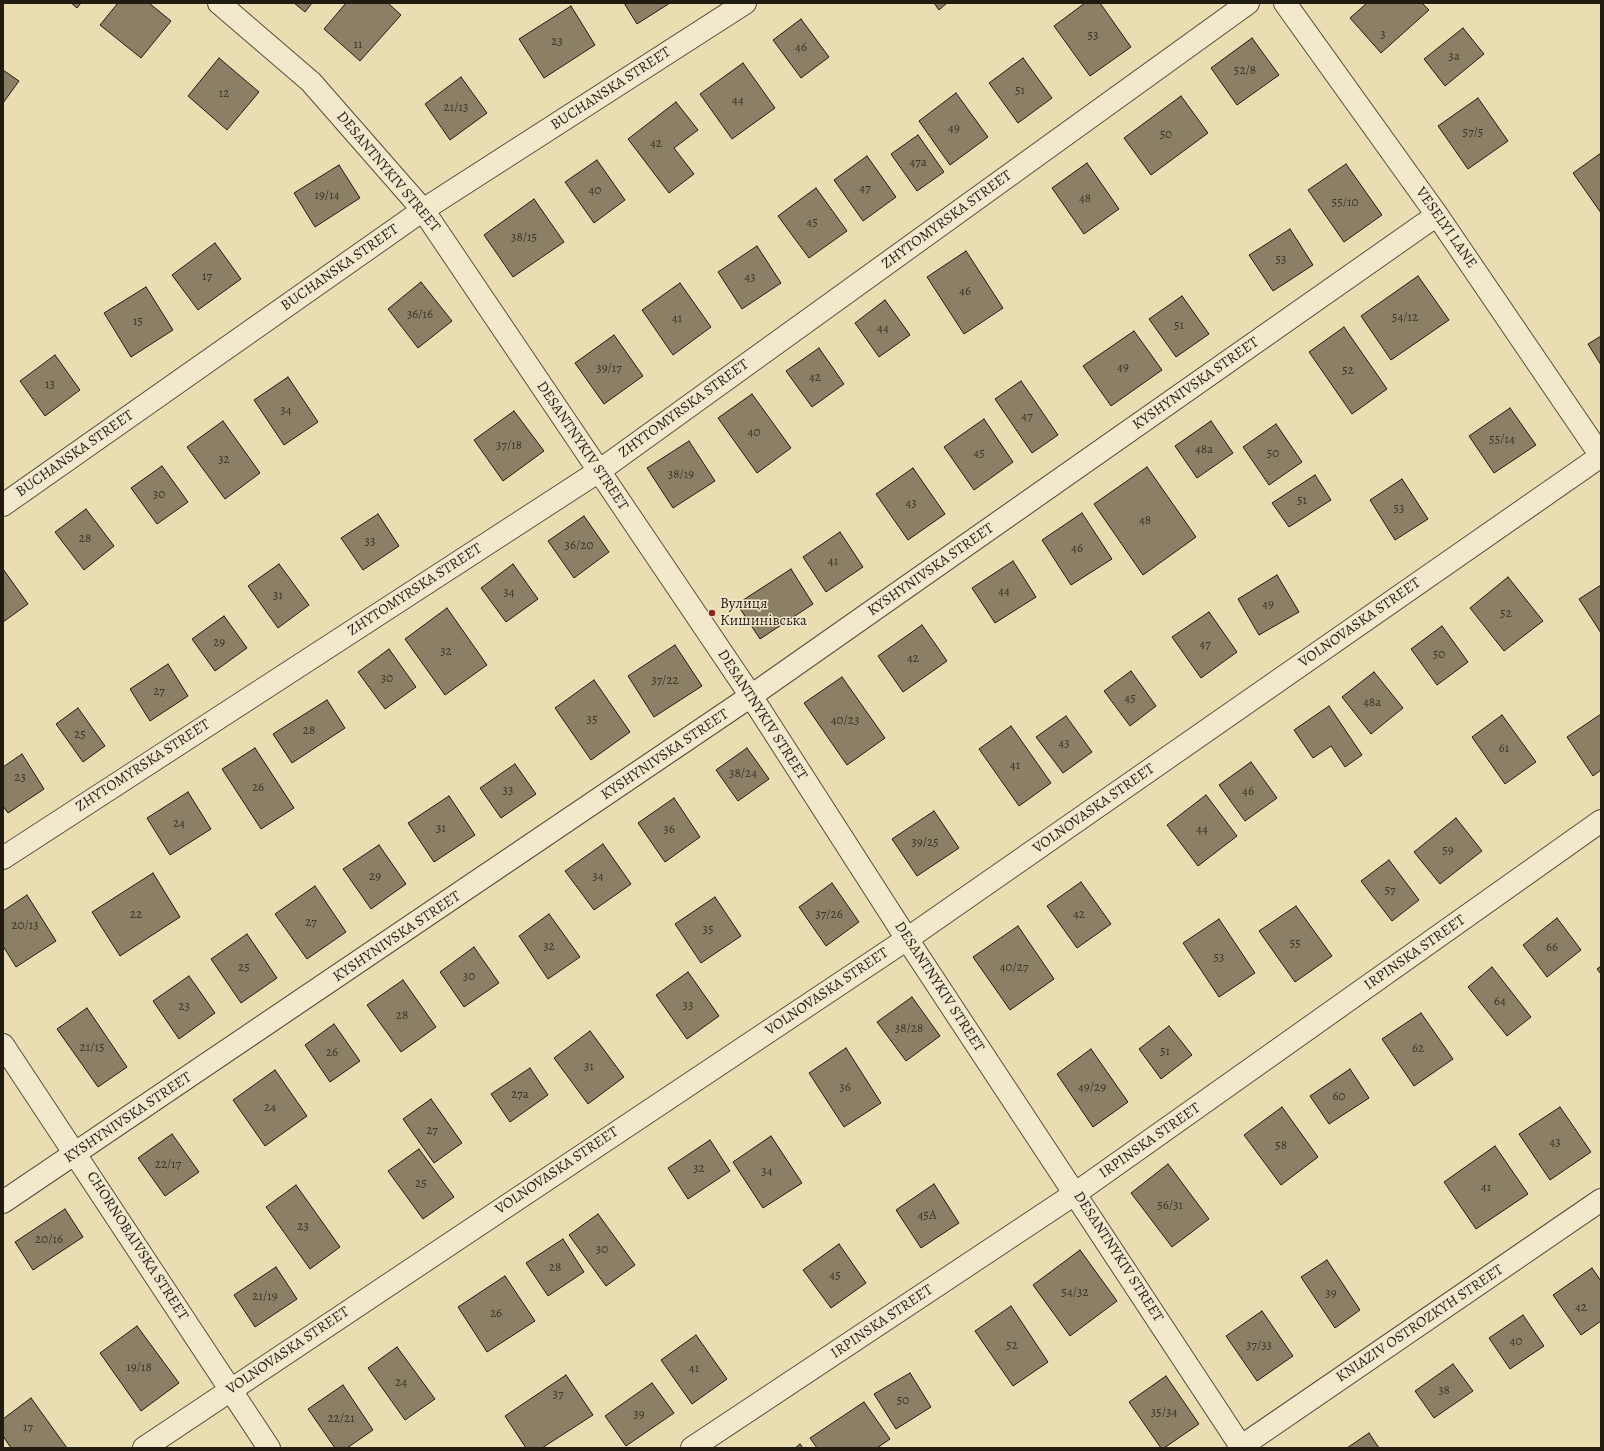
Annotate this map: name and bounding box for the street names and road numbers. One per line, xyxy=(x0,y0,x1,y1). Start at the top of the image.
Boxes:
street label: BUCHANSKA STREET xyxy=(548,44,674,134)
street label: DESANTNYKIV STREET xyxy=(332,108,444,236)
street label: ZHYTOMYRSKA STREET xyxy=(879,167,1015,273)
street label: VESELYI LANE xyxy=(1411,184,1481,272)
street label: BUCHANSKA STREET xyxy=(278,221,402,315)
street label: KYSHYNIVSKA STREET xyxy=(1129,334,1263,434)
street label: ZHYTOMYRSKA STREET xyxy=(616,356,752,462)
street label: DESANTNYKIV STREET xyxy=(532,378,632,514)
street label: BUCHANSKA STREET xyxy=(13,407,137,501)
street label: KYSHYNIVSKA STREET xyxy=(864,520,998,620)
street label: ZHYTOMYRSKA STREET xyxy=(345,540,485,640)
street label: VOLNOVASKA STREET xyxy=(1296,574,1424,672)
street label: DESANTNYKIV STREET xyxy=(713,646,811,784)
street label: KYSHYNIVSKA STREET xyxy=(598,706,732,804)
street label: ZHYTOMYRSKA STREET xyxy=(73,716,213,816)
street label: VOLNOVASKA STREET xyxy=(1030,760,1158,858)
street label: KYSHYNIVSKA STREET xyxy=(330,888,464,986)
street label: IRPINSKA STREET xyxy=(1361,911,1469,995)
street label: DESANTNYKIV STREET xyxy=(890,918,988,1056)
street label: VOLNOVASKA STREET xyxy=(762,944,892,1040)
street label: KYSHYNIVSKA STREET xyxy=(61,1069,195,1167)
street label: IRPINSKA STREET xyxy=(1096,1099,1204,1183)
street label: VOLNOVASKA STREET xyxy=(492,1123,622,1219)
street label: CHORNOBAIVSKA STREET xyxy=(82,1168,192,1324)
street label: DESANTNYKIV STREET xyxy=(1069,1188,1167,1326)
street label: KNIAZIV OSTROZKYH STREET xyxy=(1333,1261,1507,1387)
street label: IRPINSKA STREET xyxy=(828,1281,936,1363)
street label: VOLNOVASKA STREET xyxy=(223,1303,353,1399)

